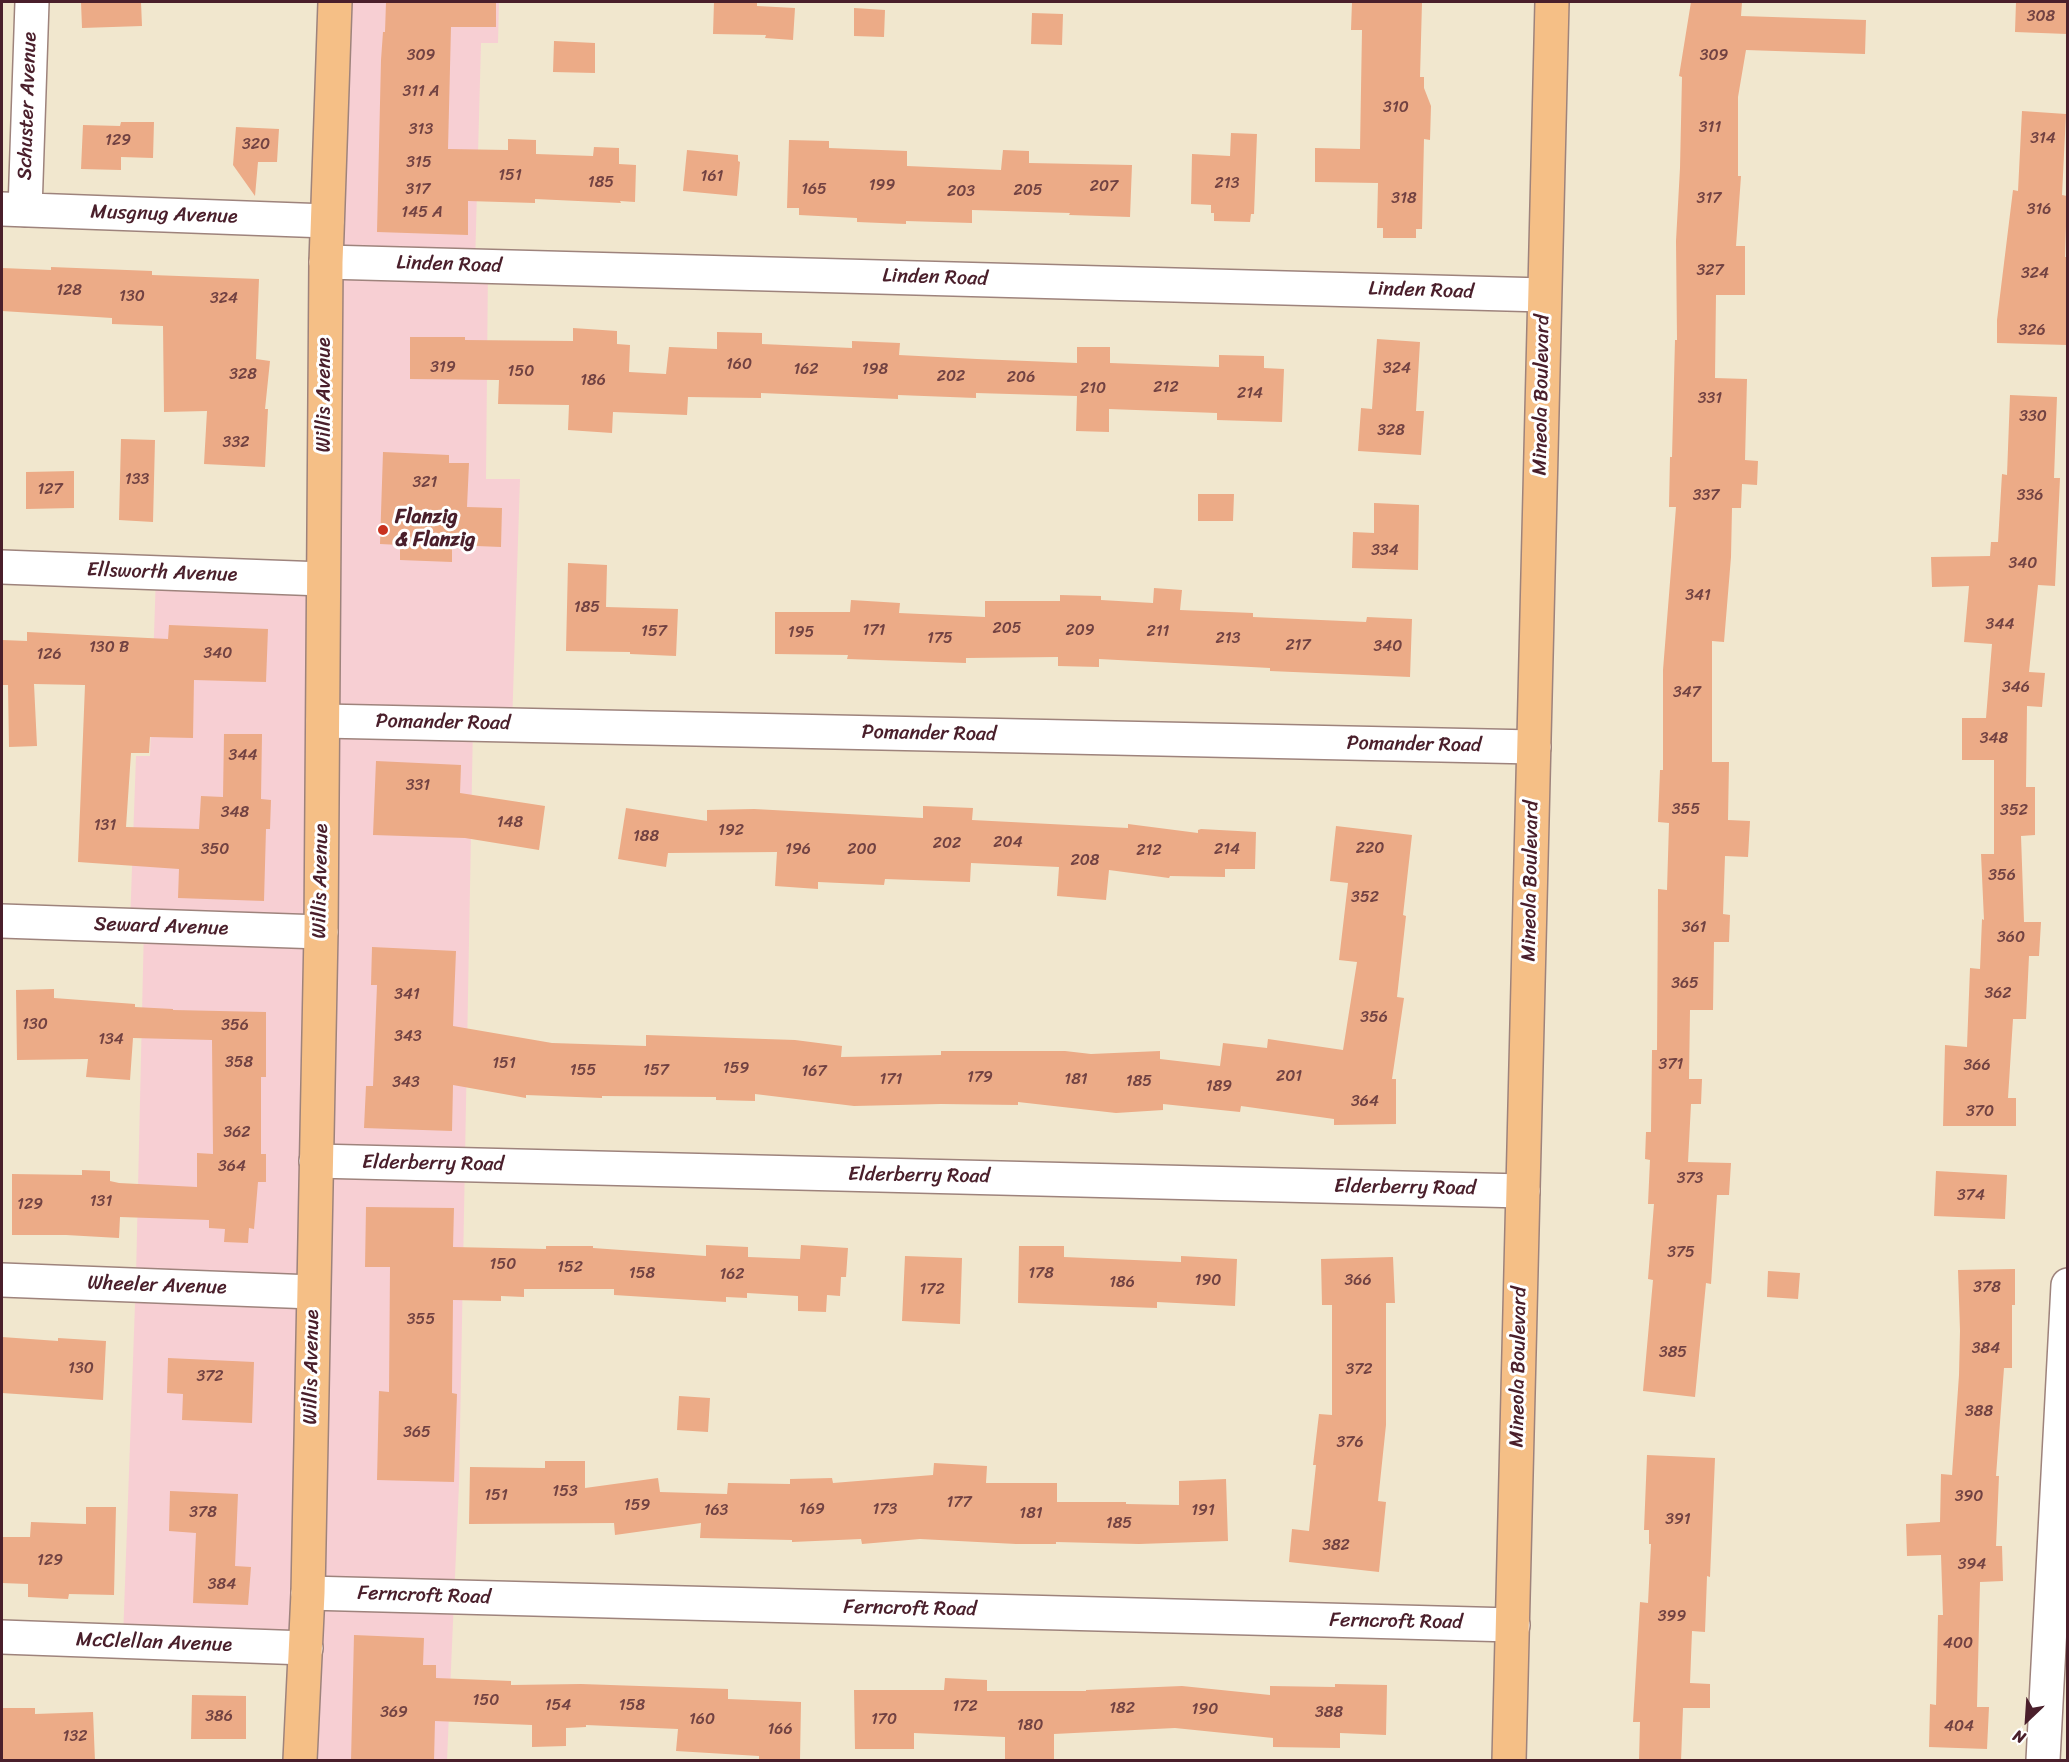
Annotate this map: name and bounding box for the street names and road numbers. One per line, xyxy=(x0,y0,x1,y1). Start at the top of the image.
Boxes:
street label: Schuster Avenue xyxy=(13,32,43,180)
street label: Musgnug Avenue xyxy=(90,200,238,230)
street label: Linden Road xyxy=(396,251,502,279)
street label: Linden Road xyxy=(882,264,988,292)
street label: Linden Road xyxy=(1368,277,1474,305)
street label: Mineola Boulevard xyxy=(1529,314,1555,476)
street label: Willis Avenue xyxy=(313,337,337,453)
street label: Ellsworth Avenue xyxy=(86,558,238,588)
street label: Pomander Road xyxy=(375,710,511,736)
street label: Pomander Road xyxy=(861,721,997,747)
street label: Pomander Road xyxy=(1346,732,1482,758)
street label: Mineola Boulevard xyxy=(1518,800,1544,962)
street label: Willis Avenue xyxy=(308,823,334,939)
street label: Seward Avenue xyxy=(93,913,229,941)
street label: Elderberry Road xyxy=(362,1151,504,1177)
street label: Elderberry Road xyxy=(848,1163,990,1189)
street label: Elderberry Road xyxy=(1334,1175,1476,1201)
street label: Wheeler Avenue xyxy=(87,1272,227,1300)
street label: Mineola Boulevard xyxy=(1506,1286,1532,1448)
street label: Willis Avenue xyxy=(299,1309,325,1425)
street label: Ferncroft Road xyxy=(357,1582,491,1610)
street label: Ferncroft Road xyxy=(843,1596,977,1622)
street label: Ferncroft Road xyxy=(1329,1609,1463,1635)
street label: McClellan Avenue xyxy=(76,1628,232,1658)

